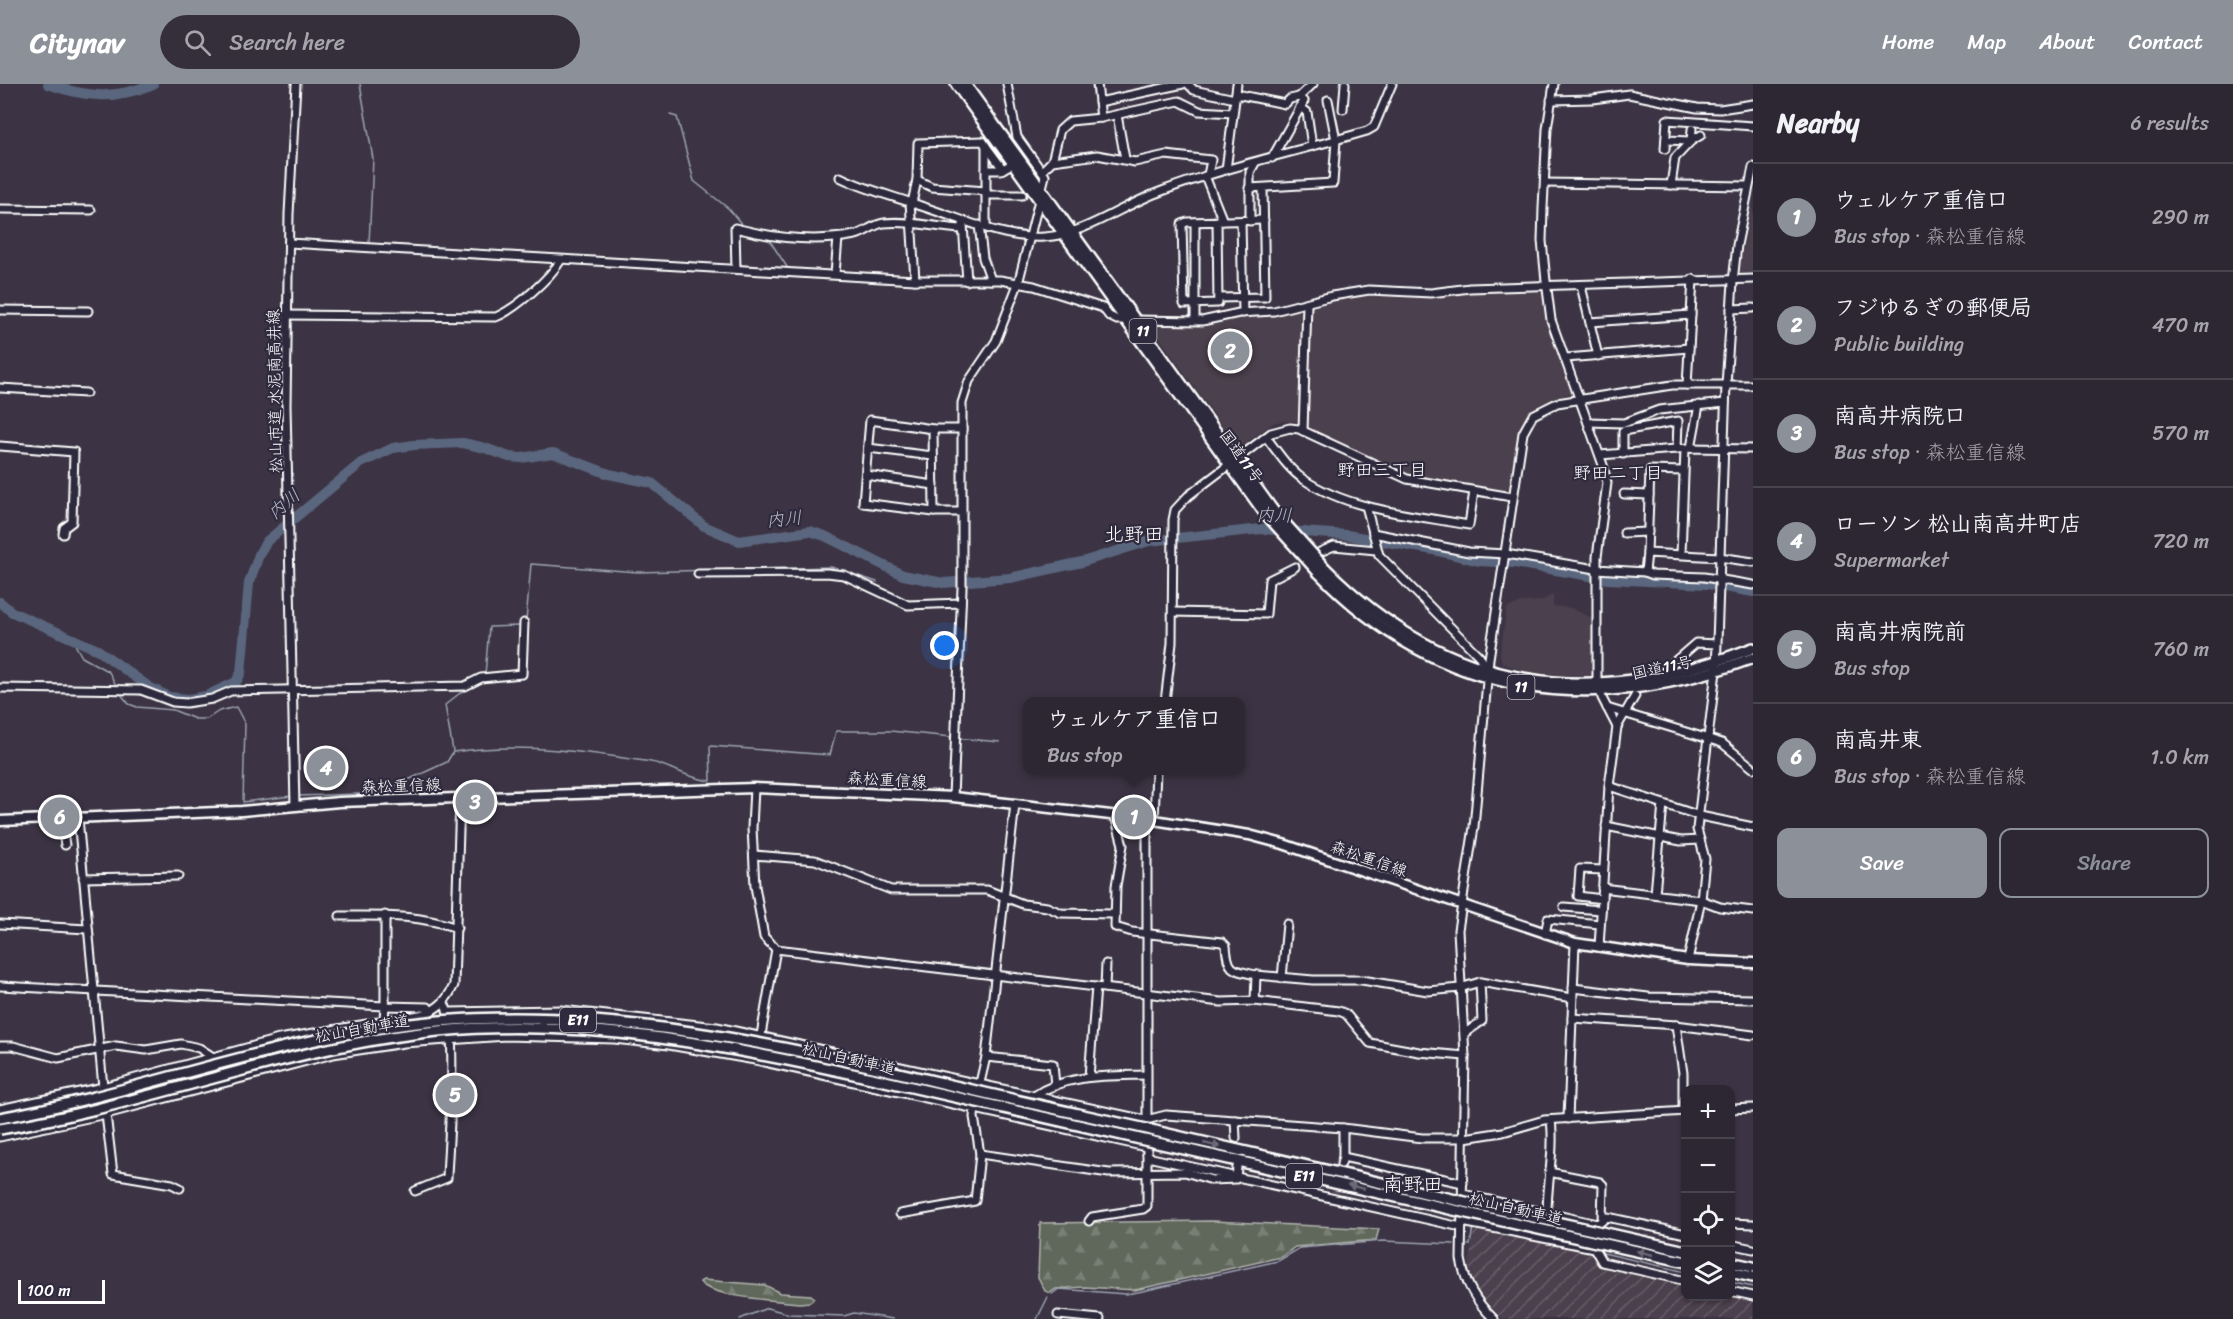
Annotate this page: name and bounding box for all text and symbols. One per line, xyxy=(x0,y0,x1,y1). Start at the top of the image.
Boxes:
search box xyxy=(160,15,580,69)
text: Citynav xyxy=(30,18,124,67)
text: Search here xyxy=(229,23,345,62)
text: Home xyxy=(1882,23,1934,61)
text: Map xyxy=(1967,23,2006,61)
text: About xyxy=(2039,23,2096,61)
text: Contact xyxy=(2129,23,2203,61)
icon: search xyxy=(181,26,214,59)
text: Nearby xyxy=(1777,100,1859,146)
text: 6 results xyxy=(2130,106,2209,141)
text: ウェルケア重信口 xyxy=(1834,180,2008,219)
text: 1 xyxy=(1792,200,1801,235)
text: 290 m xyxy=(2152,200,2209,235)
text: Bus stop · 森松重信線 xyxy=(1834,219,2025,254)
text: フジゆるぎの郵便局 xyxy=(1834,288,2032,327)
text: 2 xyxy=(1791,308,1802,343)
text: 470 m xyxy=(2152,308,2209,343)
street label: 松山市道 水泥南高井線 xyxy=(259,309,290,473)
road number: 11 xyxy=(1130,319,1156,343)
text: Public building xyxy=(1834,327,1964,362)
pin: 2 xyxy=(1210,328,1250,374)
text: 南高井病院口 xyxy=(1834,396,1966,435)
text: 3 xyxy=(1791,416,1802,451)
text: 570 m xyxy=(2152,416,2209,451)
street label: 国道11号 xyxy=(1212,423,1271,490)
text: Bus stop · 森松重信線 xyxy=(1834,435,2025,470)
district label: 野田三丁目 xyxy=(1337,454,1427,486)
district label: 野田二丁目 xyxy=(1573,457,1663,489)
water label: 内川 xyxy=(260,480,308,528)
water label: 内川 xyxy=(1256,499,1292,531)
water label: 内川 xyxy=(764,501,804,537)
text: ローソン 松山南高井町店 xyxy=(1834,504,2082,543)
district label: 北野田 xyxy=(1104,517,1164,552)
text: 4 xyxy=(1790,524,1803,559)
text: 720 m xyxy=(2153,524,2209,559)
text: Supermarket xyxy=(1834,543,1949,578)
text: 南高井病院前 xyxy=(1834,612,1966,651)
your location xyxy=(930,631,959,660)
text: 5 xyxy=(1790,632,1803,667)
text: 760 m xyxy=(2153,632,2209,667)
street label: 国道11号 xyxy=(1629,647,1695,688)
text: Bus stop xyxy=(1834,651,1910,686)
road number: 11 xyxy=(1508,675,1534,699)
popup xyxy=(1023,697,1245,775)
text: ウェルケア重信口 xyxy=(1047,699,1221,738)
text: 南高井東 xyxy=(1834,720,1922,759)
text: Bus stop xyxy=(1047,738,1123,773)
text: 6 xyxy=(1791,740,1802,775)
text: 1.0 km xyxy=(2151,740,2209,775)
pin: 4 xyxy=(306,746,346,790)
text: Bus stop · 森松重信線 xyxy=(1834,759,2025,794)
street label: 森松重信線 xyxy=(846,763,928,796)
street label: 森松重信線 xyxy=(361,770,442,801)
pin: 3 xyxy=(456,780,494,824)
pin: 6 xyxy=(40,794,80,840)
pin: 1 xyxy=(1114,794,1154,840)
button: Save xyxy=(1777,828,1987,898)
button: Share xyxy=(1999,828,2209,898)
street label: 森松重信線 xyxy=(1326,832,1411,885)
street label: 松山自動車道 xyxy=(312,1006,412,1051)
road number: E11 xyxy=(560,1008,596,1032)
street label: 松山自動車道 xyxy=(799,1034,899,1083)
pin: 5 xyxy=(436,1072,474,1118)
map controls xyxy=(1681,1085,1735,1301)
button: + xyxy=(1681,1085,1735,1139)
button: − xyxy=(1681,1139,1735,1193)
one-way arrow xyxy=(1203,1140,1222,1150)
road number: E11 xyxy=(1286,1164,1322,1188)
district label: 南野田 xyxy=(1383,1167,1443,1202)
one-way arrow xyxy=(1347,1182,1366,1192)
street label: 松山自動車道 xyxy=(1466,1184,1566,1233)
button: locate xyxy=(1681,1193,1735,1247)
button: layers xyxy=(1681,1247,1735,1301)
one-way arrow xyxy=(1635,1248,1654,1257)
text: 100 m xyxy=(27,1276,71,1305)
scale bar xyxy=(18,1277,105,1304)

